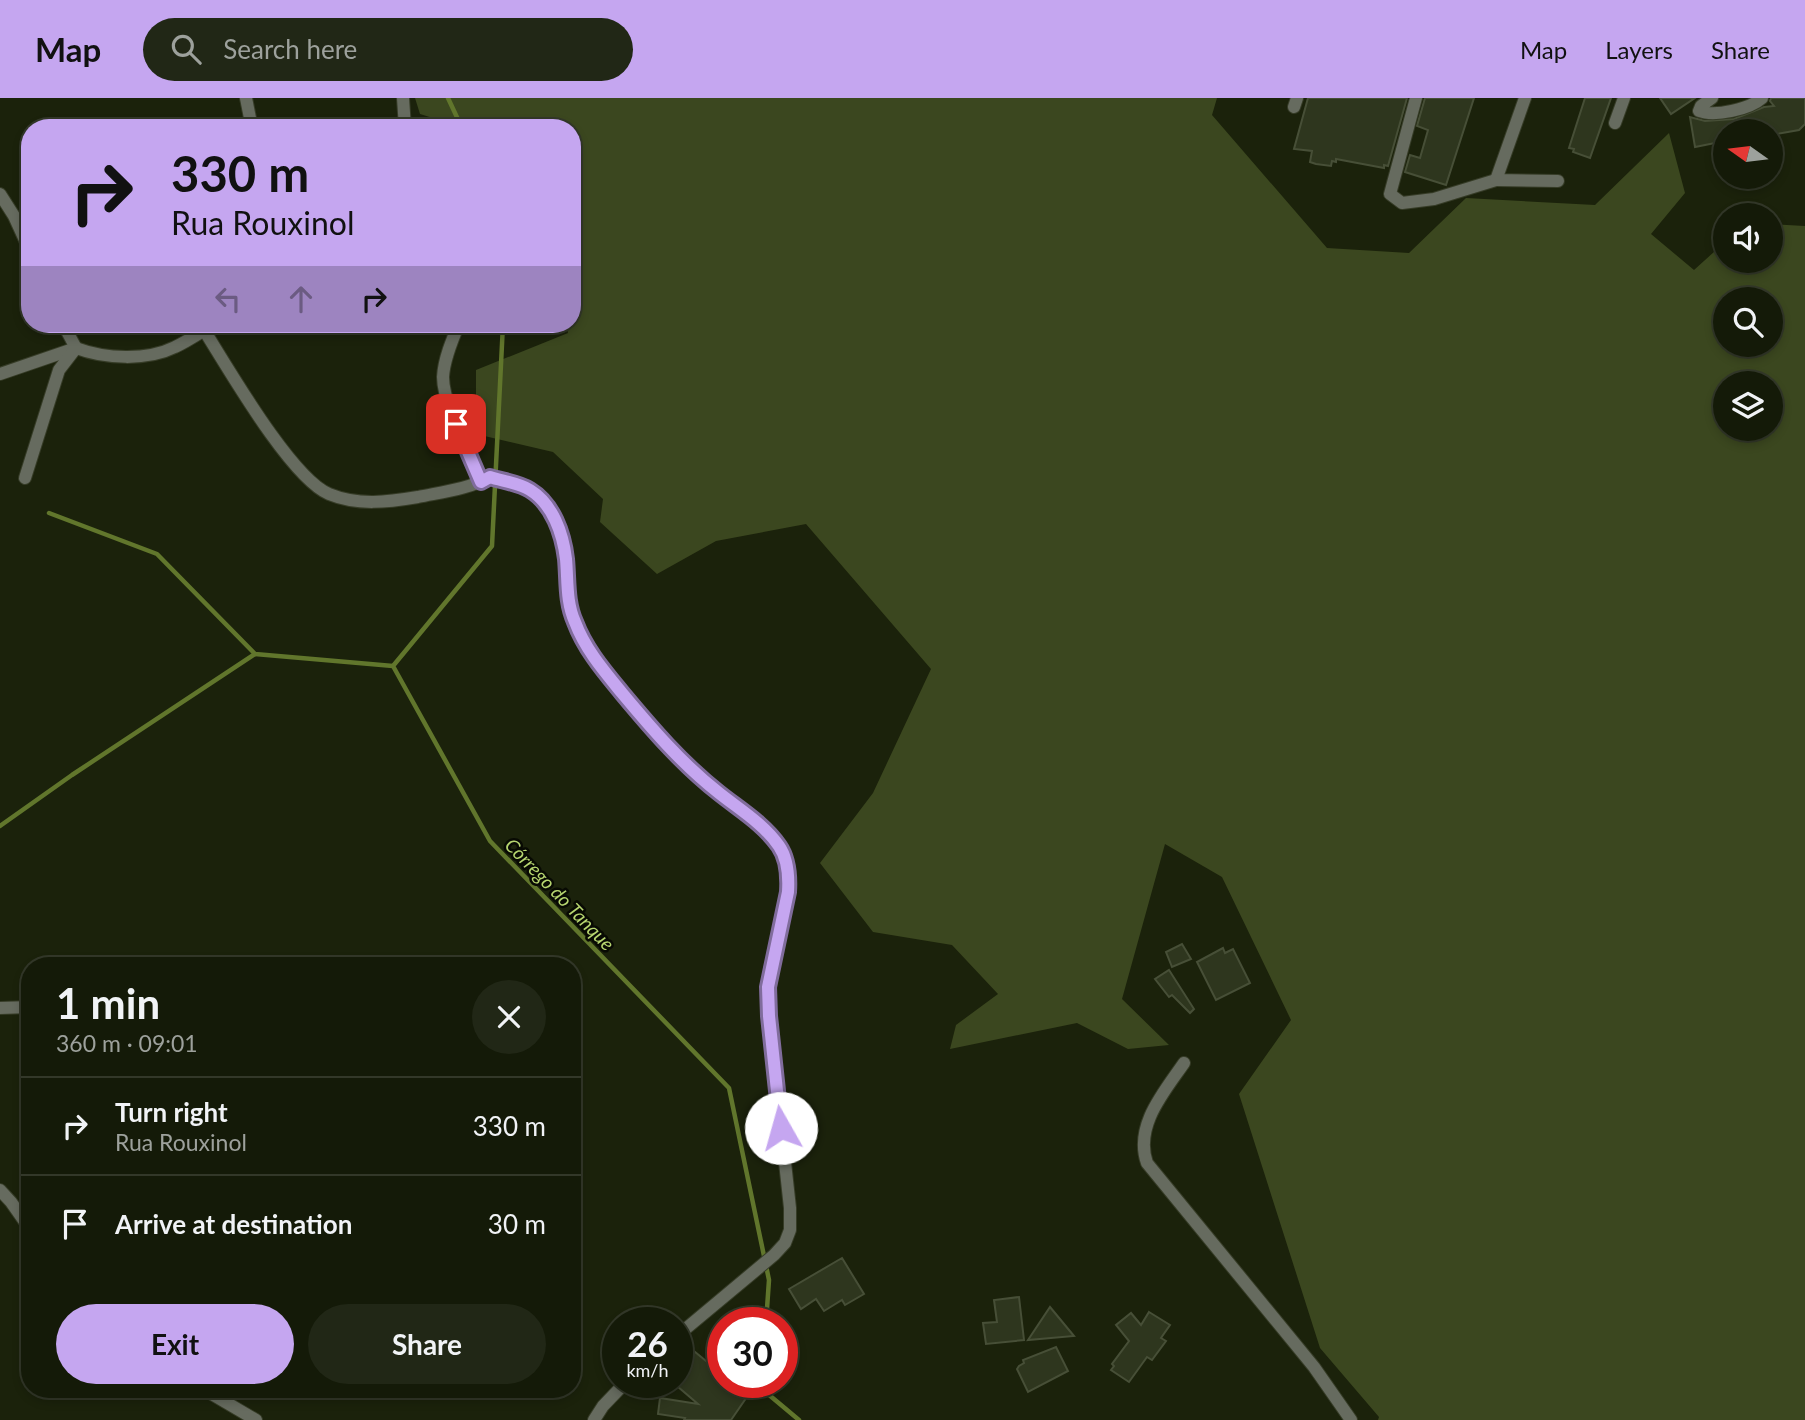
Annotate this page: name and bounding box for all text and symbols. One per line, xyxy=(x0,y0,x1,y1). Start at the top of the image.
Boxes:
search box xyxy=(143,18,633,81)
text: Map xyxy=(35,29,101,69)
icon: search xyxy=(167,30,205,68)
text: Search here xyxy=(223,33,357,65)
text: Map xyxy=(1520,35,1567,64)
text: Layers xyxy=(1605,35,1673,64)
text: Share xyxy=(1711,35,1770,64)
north arrow xyxy=(1713,119,1783,189)
map controls xyxy=(1713,119,1783,441)
text: 330 m xyxy=(171,144,309,202)
icon: right xyxy=(56,147,147,238)
text: Rua Rouxinol xyxy=(171,203,355,242)
button: sound xyxy=(1713,203,1783,273)
icon: left xyxy=(209,280,247,318)
icon: ahead xyxy=(282,280,320,318)
icon: right xyxy=(355,280,393,318)
button: search xyxy=(1713,287,1783,357)
button: layers xyxy=(1713,371,1783,441)
pin xyxy=(426,394,486,454)
icon: arrive xyxy=(437,405,475,443)
water label: Córrego do Tanque xyxy=(501,833,619,955)
text: 1 min xyxy=(56,978,160,1028)
button: close xyxy=(472,980,546,1054)
text: 360 m · 09:01 xyxy=(56,1029,198,1057)
position arrow xyxy=(744,1091,818,1165)
text: Turn right xyxy=(115,1096,228,1128)
icon: right xyxy=(56,1107,94,1145)
text: 330 m xyxy=(473,1110,546,1142)
text: Rua Rouxinol xyxy=(115,1128,247,1156)
icon: arrive xyxy=(56,1205,94,1243)
text: Arrive at destination xyxy=(115,1208,352,1240)
text: 30 m xyxy=(488,1208,546,1240)
button: Exit xyxy=(56,1304,294,1384)
button: Share xyxy=(308,1304,546,1384)
speed limit sign: 30 xyxy=(707,1307,798,1398)
text: 26 xyxy=(627,1322,668,1364)
text: km/h xyxy=(626,1359,669,1381)

